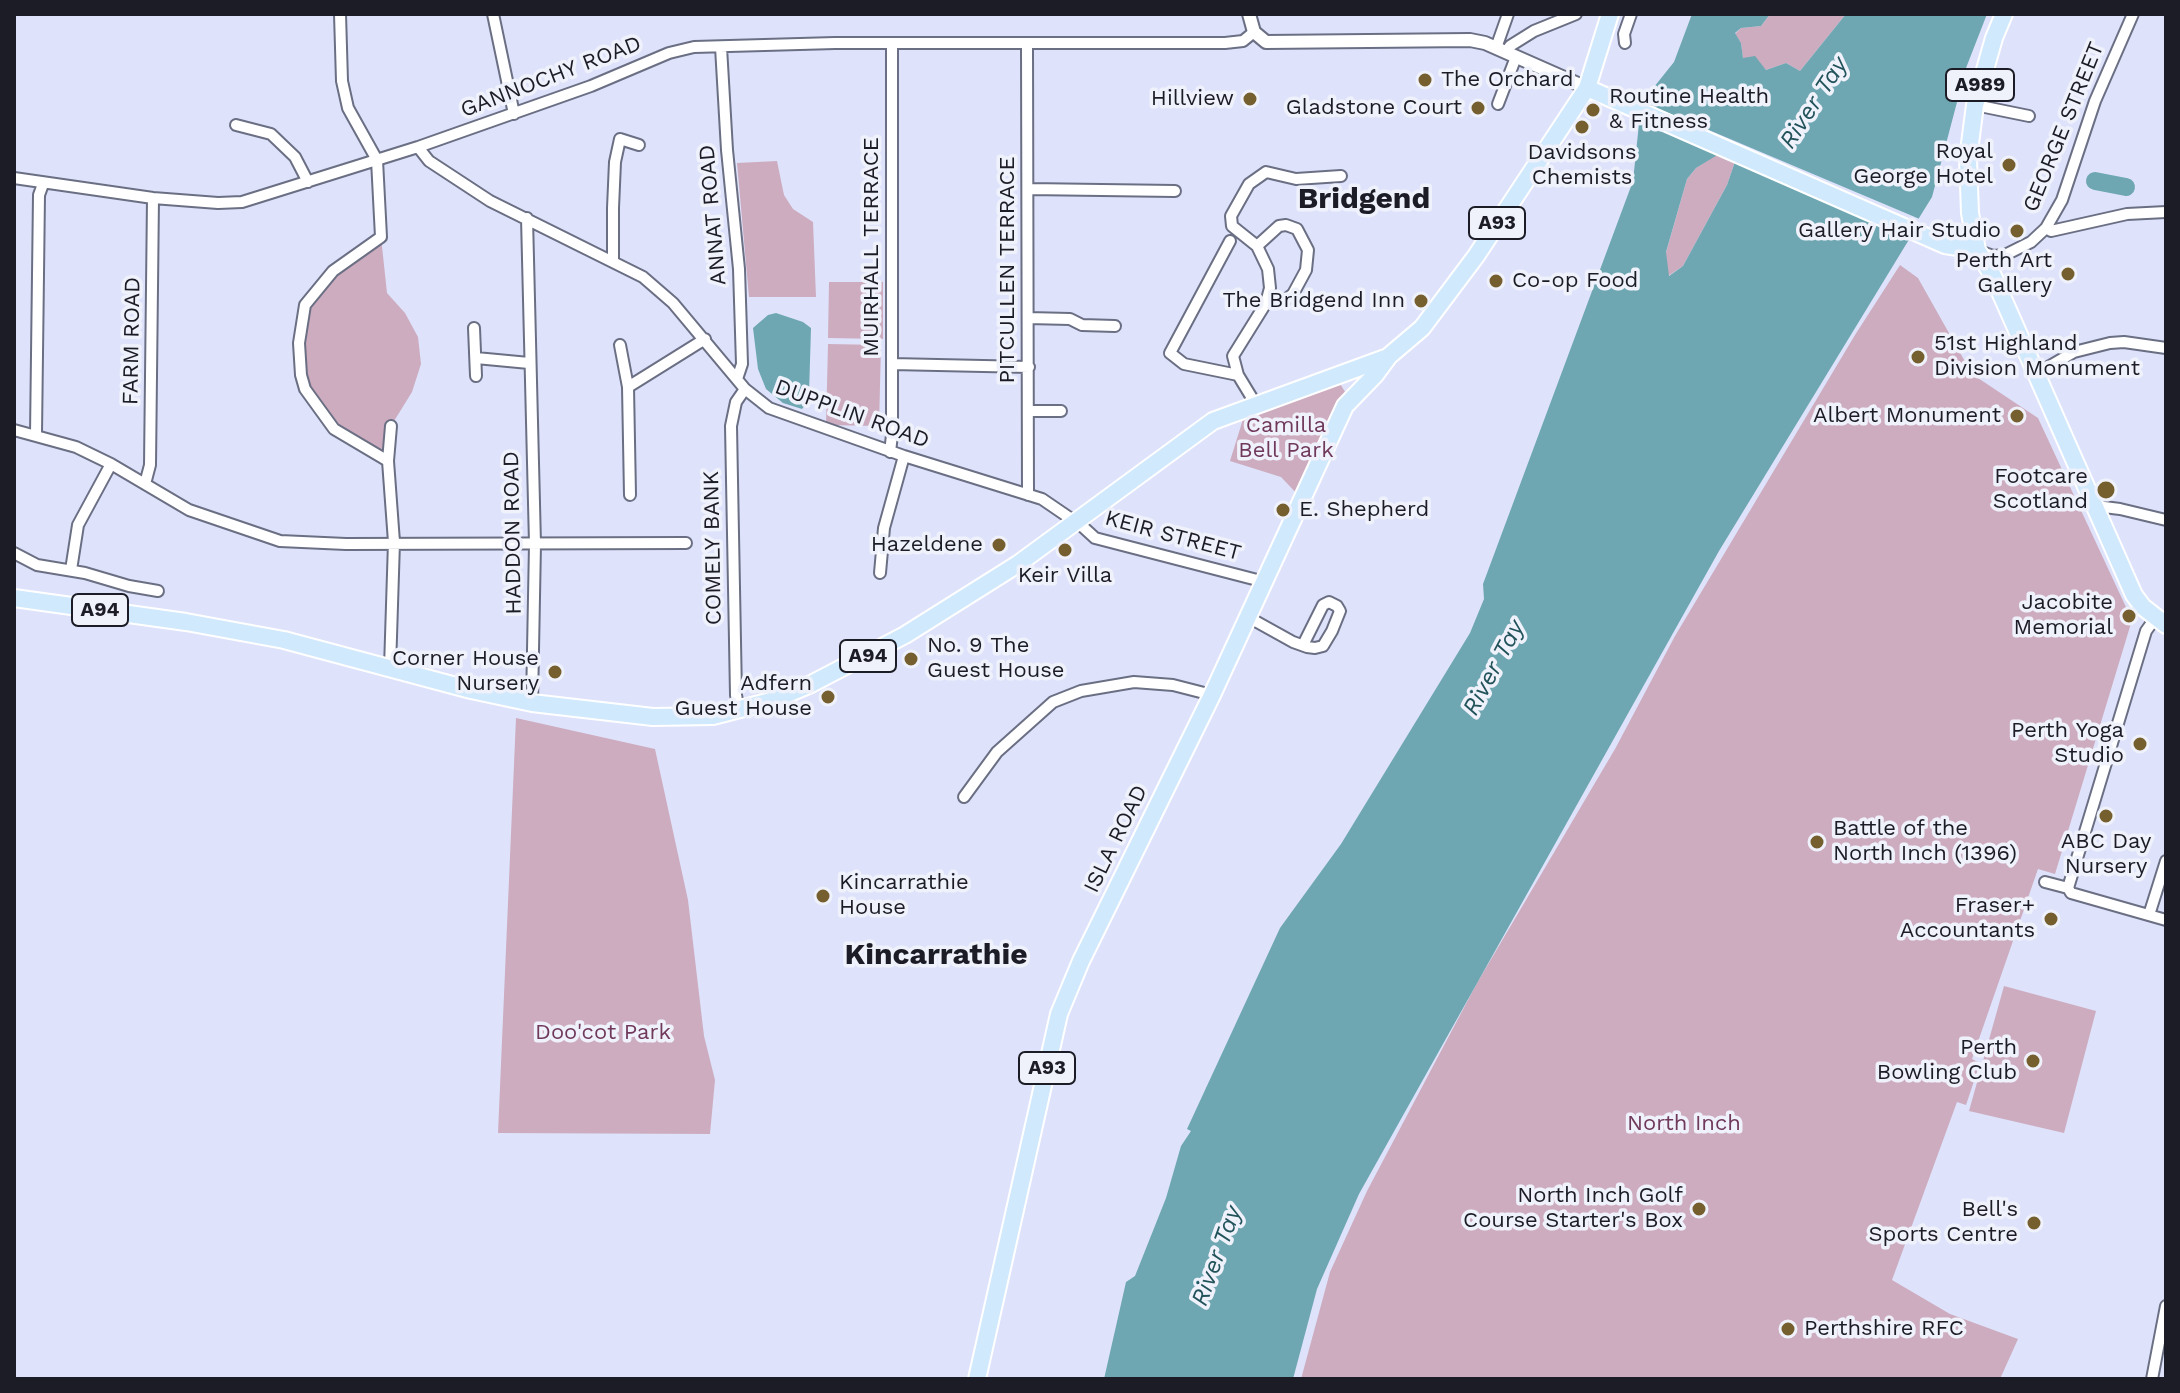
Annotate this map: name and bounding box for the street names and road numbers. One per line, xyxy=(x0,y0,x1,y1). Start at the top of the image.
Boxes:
street label: GANNOCHY ROAD xyxy=(457,30,645,124)
street label: GEORGE STREET xyxy=(2018,38,2110,216)
road number: A989 xyxy=(1946,69,2014,101)
street label: MUIRHALL TERRACE xyxy=(859,137,885,357)
street label: ANNAT ROAD xyxy=(694,144,732,286)
street label: PITCULLEN TERRACE xyxy=(995,156,1021,384)
road number: A93 xyxy=(1469,207,1525,239)
street label: FARM ROAD xyxy=(118,277,146,405)
street label: DUPPLIN ROAD xyxy=(771,374,933,454)
street label: HADDON ROAD xyxy=(498,451,528,615)
street label: COMELY BANK xyxy=(698,471,728,625)
street label: KEIR STREET xyxy=(1102,505,1244,567)
road number: A94 xyxy=(72,594,128,626)
road number: A94 xyxy=(840,640,896,672)
street label: ISLA ROAD xyxy=(1079,781,1153,897)
road number: A93 xyxy=(1019,1052,1075,1084)

